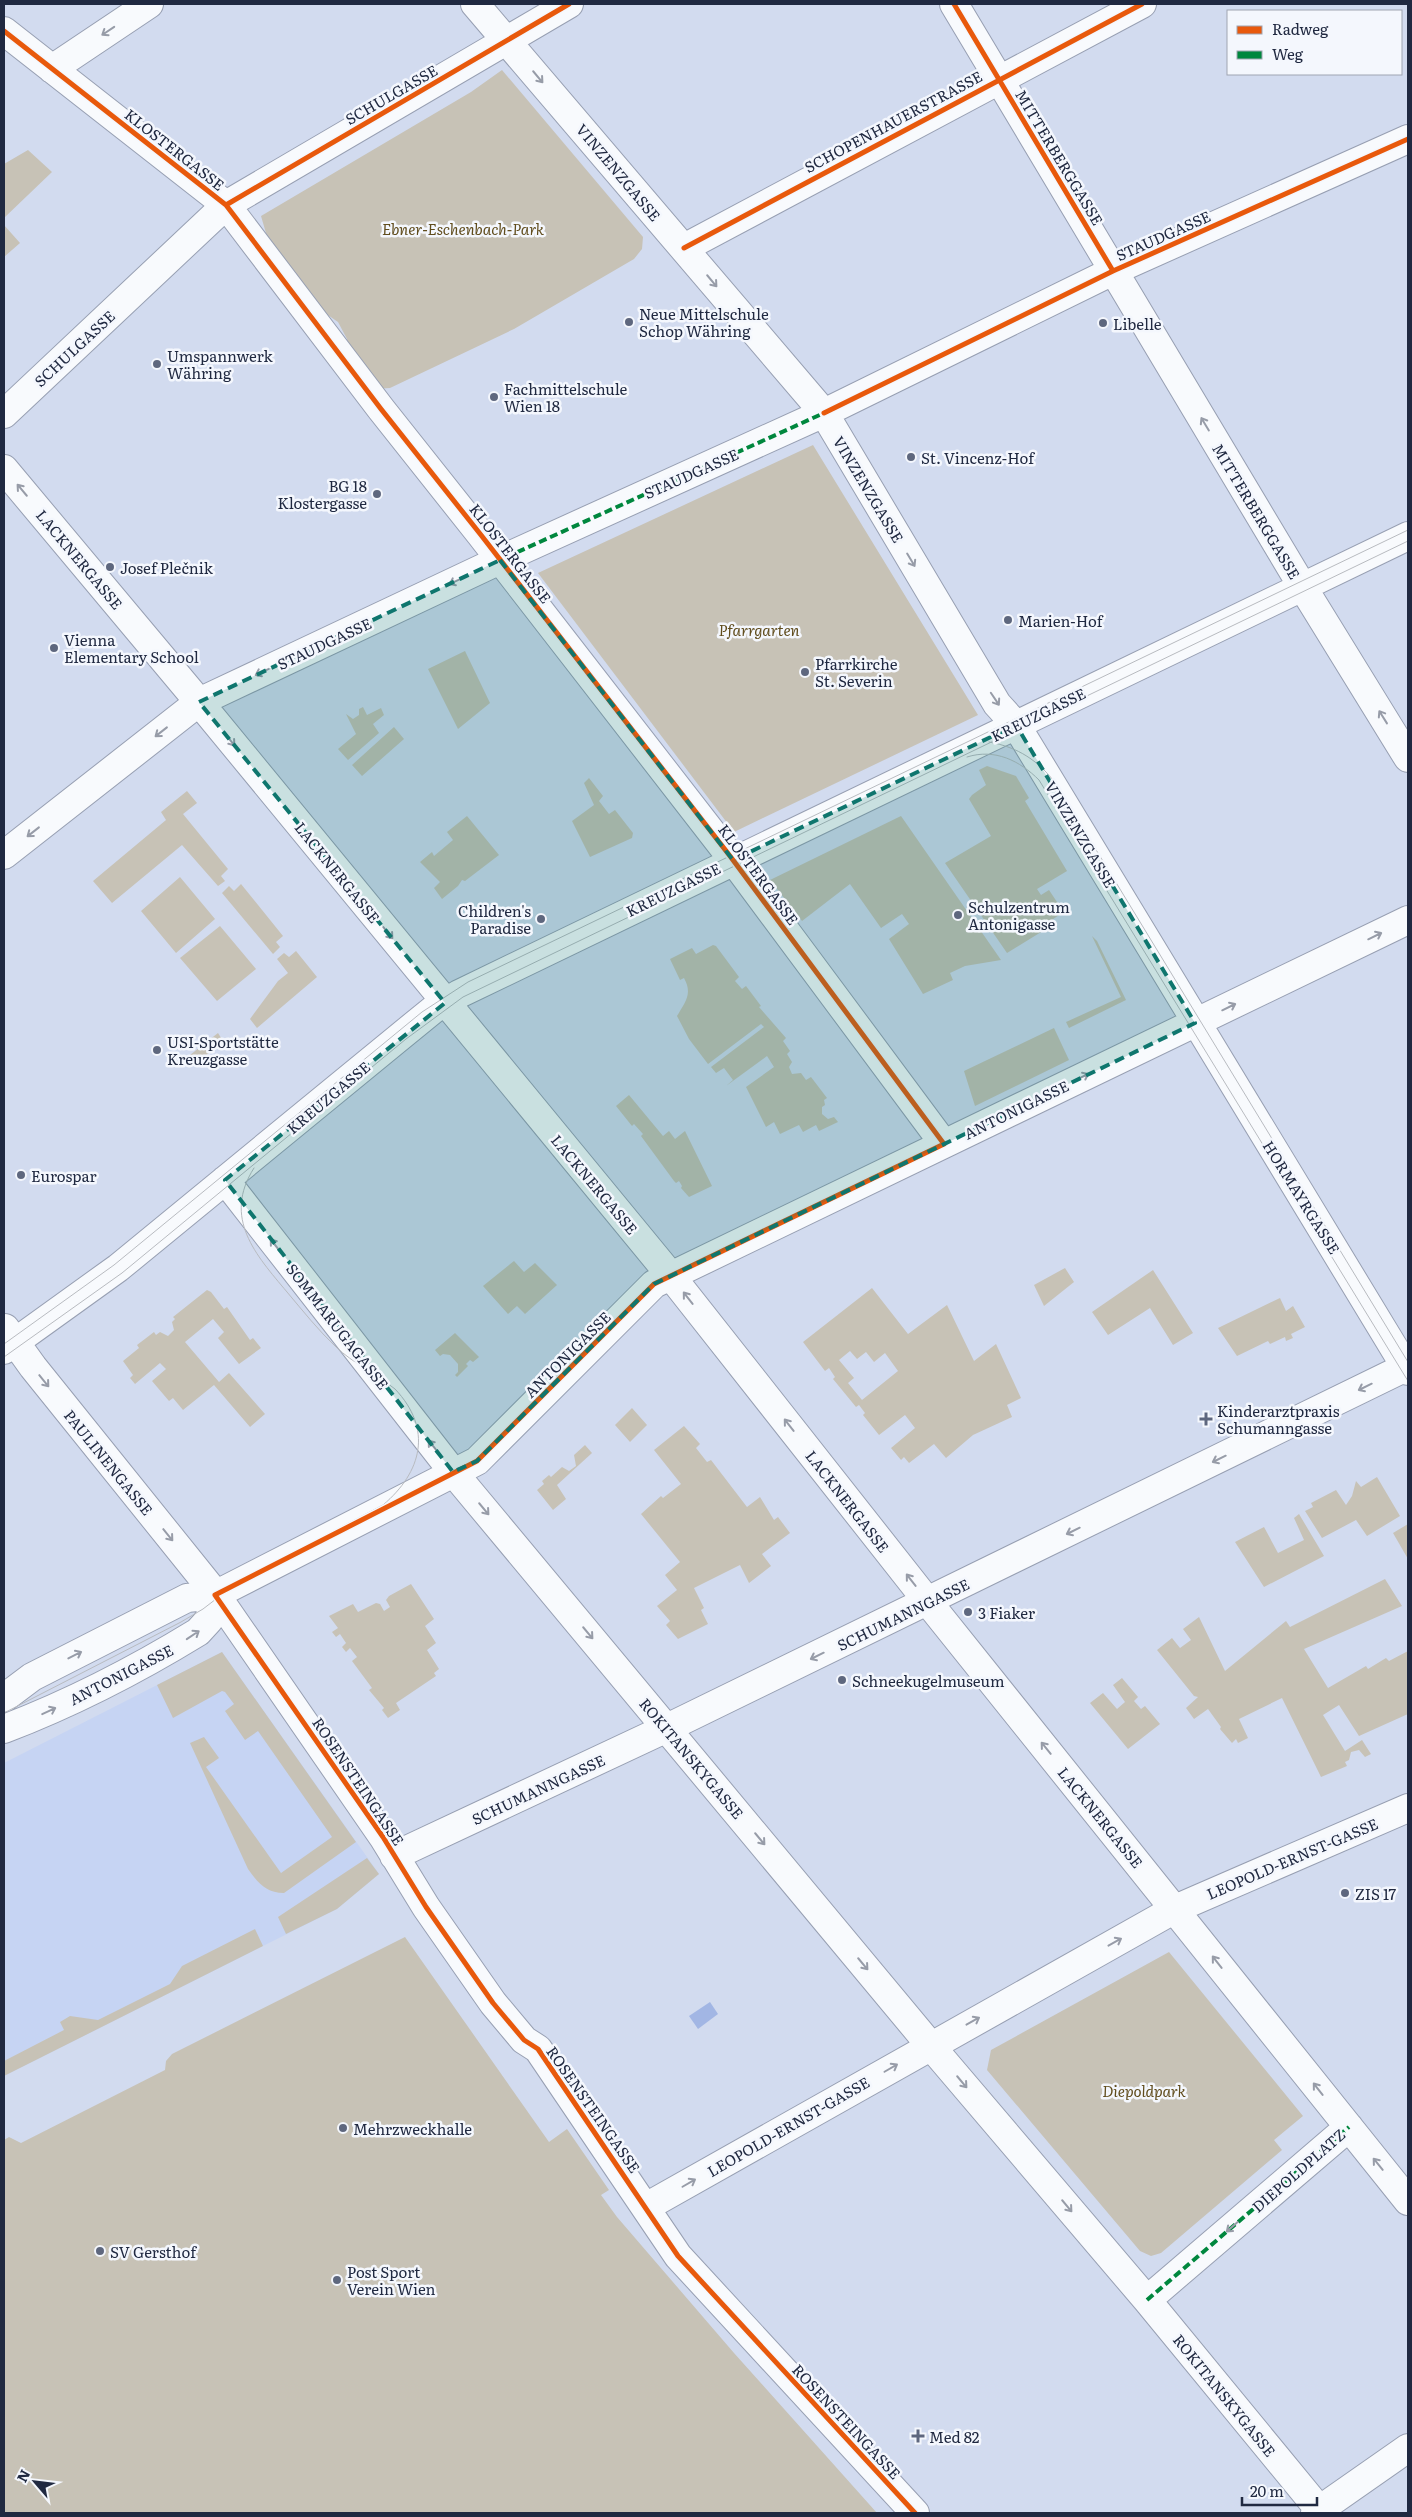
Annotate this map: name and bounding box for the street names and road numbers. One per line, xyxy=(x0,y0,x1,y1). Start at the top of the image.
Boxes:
street label: SCHULGASSE xyxy=(341,58,441,130)
street label: SCHOPENHAUERSTRASSE xyxy=(800,64,986,178)
street label: MITTERBERGGASSE xyxy=(1010,85,1110,229)
street label: KLOSTERGASSE xyxy=(120,103,230,195)
street label: VINZENZGASSE xyxy=(571,118,667,226)
street label: STAUDGASSE xyxy=(1112,204,1214,266)
street label: SCHULGASSE xyxy=(28,304,120,392)
street label: VINZENZGASSE xyxy=(828,431,910,547)
street label: MITTERBERGGASSE xyxy=(1207,439,1307,583)
street label: STAUDGASSE xyxy=(640,442,742,504)
street label: KLOSTERGASSE xyxy=(465,498,557,608)
street label: LACKNERGASSE xyxy=(31,504,129,614)
street label: STAUDGASSE xyxy=(273,611,375,675)
street label: KREUZGASSE xyxy=(987,681,1089,747)
street label: VINZENZGASSE xyxy=(1040,776,1122,892)
street label: LACKNERGASSE xyxy=(290,816,386,928)
street label: KLOSTERGASSE xyxy=(713,819,805,929)
street label: KREUZGASSE xyxy=(622,856,724,922)
street label: KREUZGASSE xyxy=(281,1055,375,1139)
street label: ANTONIGASSE xyxy=(960,1074,1072,1144)
street label: LACKNERGASSE xyxy=(546,1129,644,1239)
street label: HORMAYRGASSE xyxy=(1258,1136,1346,1258)
street label: SOMMARUGAGASSE xyxy=(281,1258,395,1394)
street label: ANTONIGASSE xyxy=(518,1305,616,1403)
street label: PAULINENGASSE xyxy=(59,1404,159,1520)
street label: LACKNERGASSE xyxy=(801,1445,895,1557)
street label: SCHUMANNGASSE xyxy=(833,1572,973,1656)
street label: ANTONIGASSE xyxy=(65,1638,177,1710)
street label: ROKITANSKYGASSE xyxy=(634,1692,750,1824)
street label: ROSENSTEINGASSE xyxy=(307,1712,411,1850)
street label: SCHUMANNGASSE xyxy=(468,1748,608,1830)
street label: LACKNERGASSE xyxy=(1053,1761,1149,1873)
street label: LEOPOLD-ERNST-GASSE xyxy=(1203,1811,1381,1905)
street label: ROSENSTEINGASSE xyxy=(541,2041,647,2177)
street label: LEOPOLD-ERNST-GASSE xyxy=(703,2070,873,2182)
street label: DIEPOLDPLATZ xyxy=(1246,2123,1350,2217)
street label: ROKITANSKYGASSE xyxy=(1168,2329,1282,2461)
street label: ROSENSTEINGASSE xyxy=(787,2358,907,2484)

